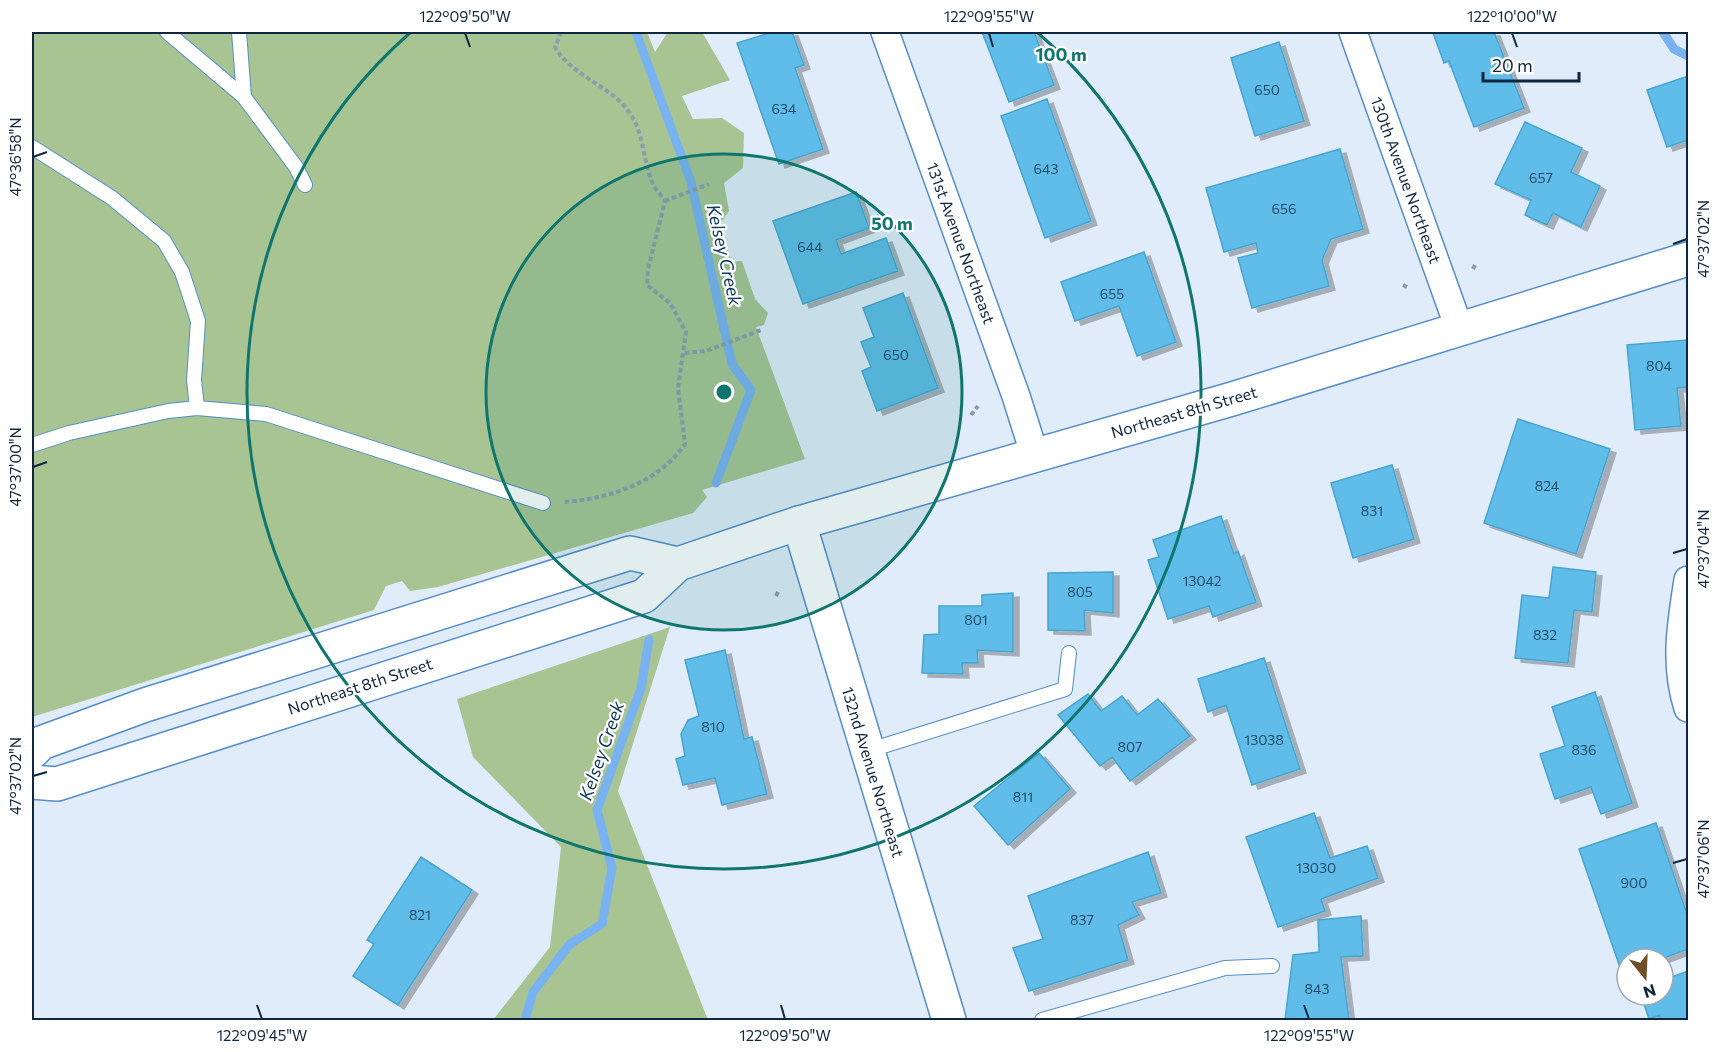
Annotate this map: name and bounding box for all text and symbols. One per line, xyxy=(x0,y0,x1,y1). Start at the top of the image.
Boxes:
text: 122°09'50"W xyxy=(419,7,511,25)
text: 122°09'55"W xyxy=(944,7,1034,25)
text: 122°10'00"W xyxy=(1467,7,1557,25)
text: 100 m xyxy=(1035,43,1087,65)
scale bar xyxy=(1483,45,1579,83)
text: 20 m xyxy=(1492,54,1533,76)
house number: 650 xyxy=(1254,81,1280,98)
street label: 130th Avenue Northeast xyxy=(1367,94,1446,266)
house number: 634 xyxy=(772,100,797,117)
text: 47°36'58"N xyxy=(6,117,24,197)
street label: 131st Avenue Northeast xyxy=(923,160,1000,327)
house number: 643 xyxy=(1034,160,1058,177)
house number: 657 xyxy=(1529,169,1553,186)
house number: 656 xyxy=(1271,200,1297,217)
text: 47°37'02"N xyxy=(1694,200,1712,278)
water label: Kelsey Creek xyxy=(703,202,748,309)
text: 50 m xyxy=(871,212,913,234)
house number: 644 xyxy=(797,238,823,255)
house number: 655 xyxy=(1100,285,1124,302)
house number: 650 xyxy=(883,346,909,363)
house number: 804 xyxy=(1646,357,1673,374)
street label: Northeast 8th Street xyxy=(1109,381,1260,441)
centre of rings xyxy=(714,382,734,402)
text: 47°37'00"N xyxy=(6,427,24,507)
house number: 824 xyxy=(1535,477,1560,494)
house number: 831 xyxy=(1361,502,1383,519)
text: 47°37'04"N xyxy=(1694,510,1712,588)
house number: 13042 xyxy=(1182,572,1222,589)
house number: 805 xyxy=(1067,583,1093,600)
house number: 801 xyxy=(964,611,988,628)
house number: 832 xyxy=(1533,626,1557,643)
street label: Northeast 8th Street xyxy=(285,653,435,718)
street label: 132nd Avenue Northeast xyxy=(839,684,909,860)
water label: Kelsey Creek xyxy=(574,697,629,803)
house number: 810 xyxy=(701,718,725,735)
house number: 13038 xyxy=(1244,731,1284,748)
text: 47°37'02"N xyxy=(6,737,24,815)
house number: 807 xyxy=(1118,738,1142,755)
house number: 836 xyxy=(1572,741,1596,758)
house number: 811 xyxy=(1013,788,1033,805)
text: 47°37'06"N xyxy=(1694,819,1712,899)
house number: 13030 xyxy=(1296,859,1336,876)
house number: 900 xyxy=(1621,874,1647,891)
house number: 821 xyxy=(409,906,431,923)
house number: 837 xyxy=(1070,911,1094,928)
north arrow xyxy=(1615,947,1675,1007)
house number: 843 xyxy=(1305,980,1329,997)
text: N xyxy=(1641,981,1658,1003)
text: 122°09'45"W xyxy=(217,1026,307,1044)
text: 122°09'50"W xyxy=(739,1026,831,1044)
text: 122°09'55"W xyxy=(1264,1026,1354,1044)

